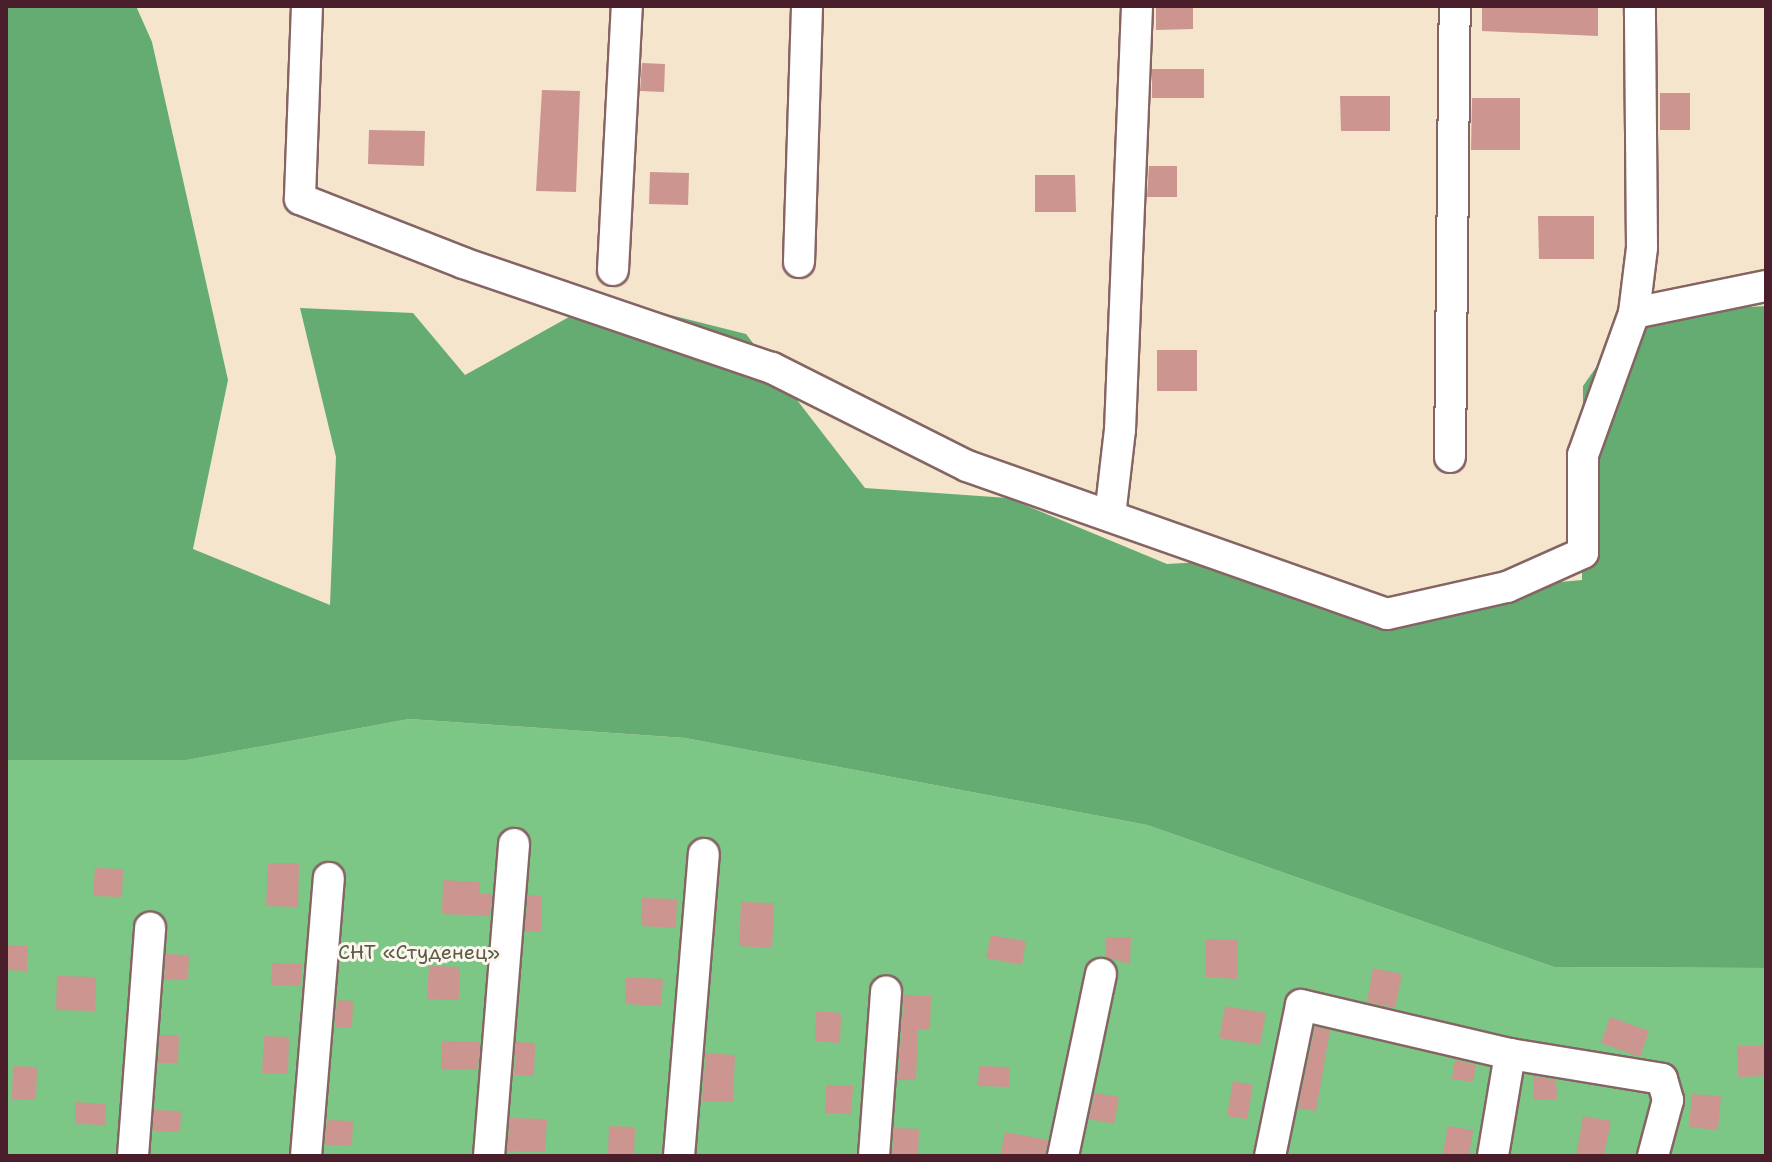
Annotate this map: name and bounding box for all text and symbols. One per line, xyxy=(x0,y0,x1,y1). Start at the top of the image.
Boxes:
park label: СНТ «Студенец» xyxy=(338,940,500,964)

